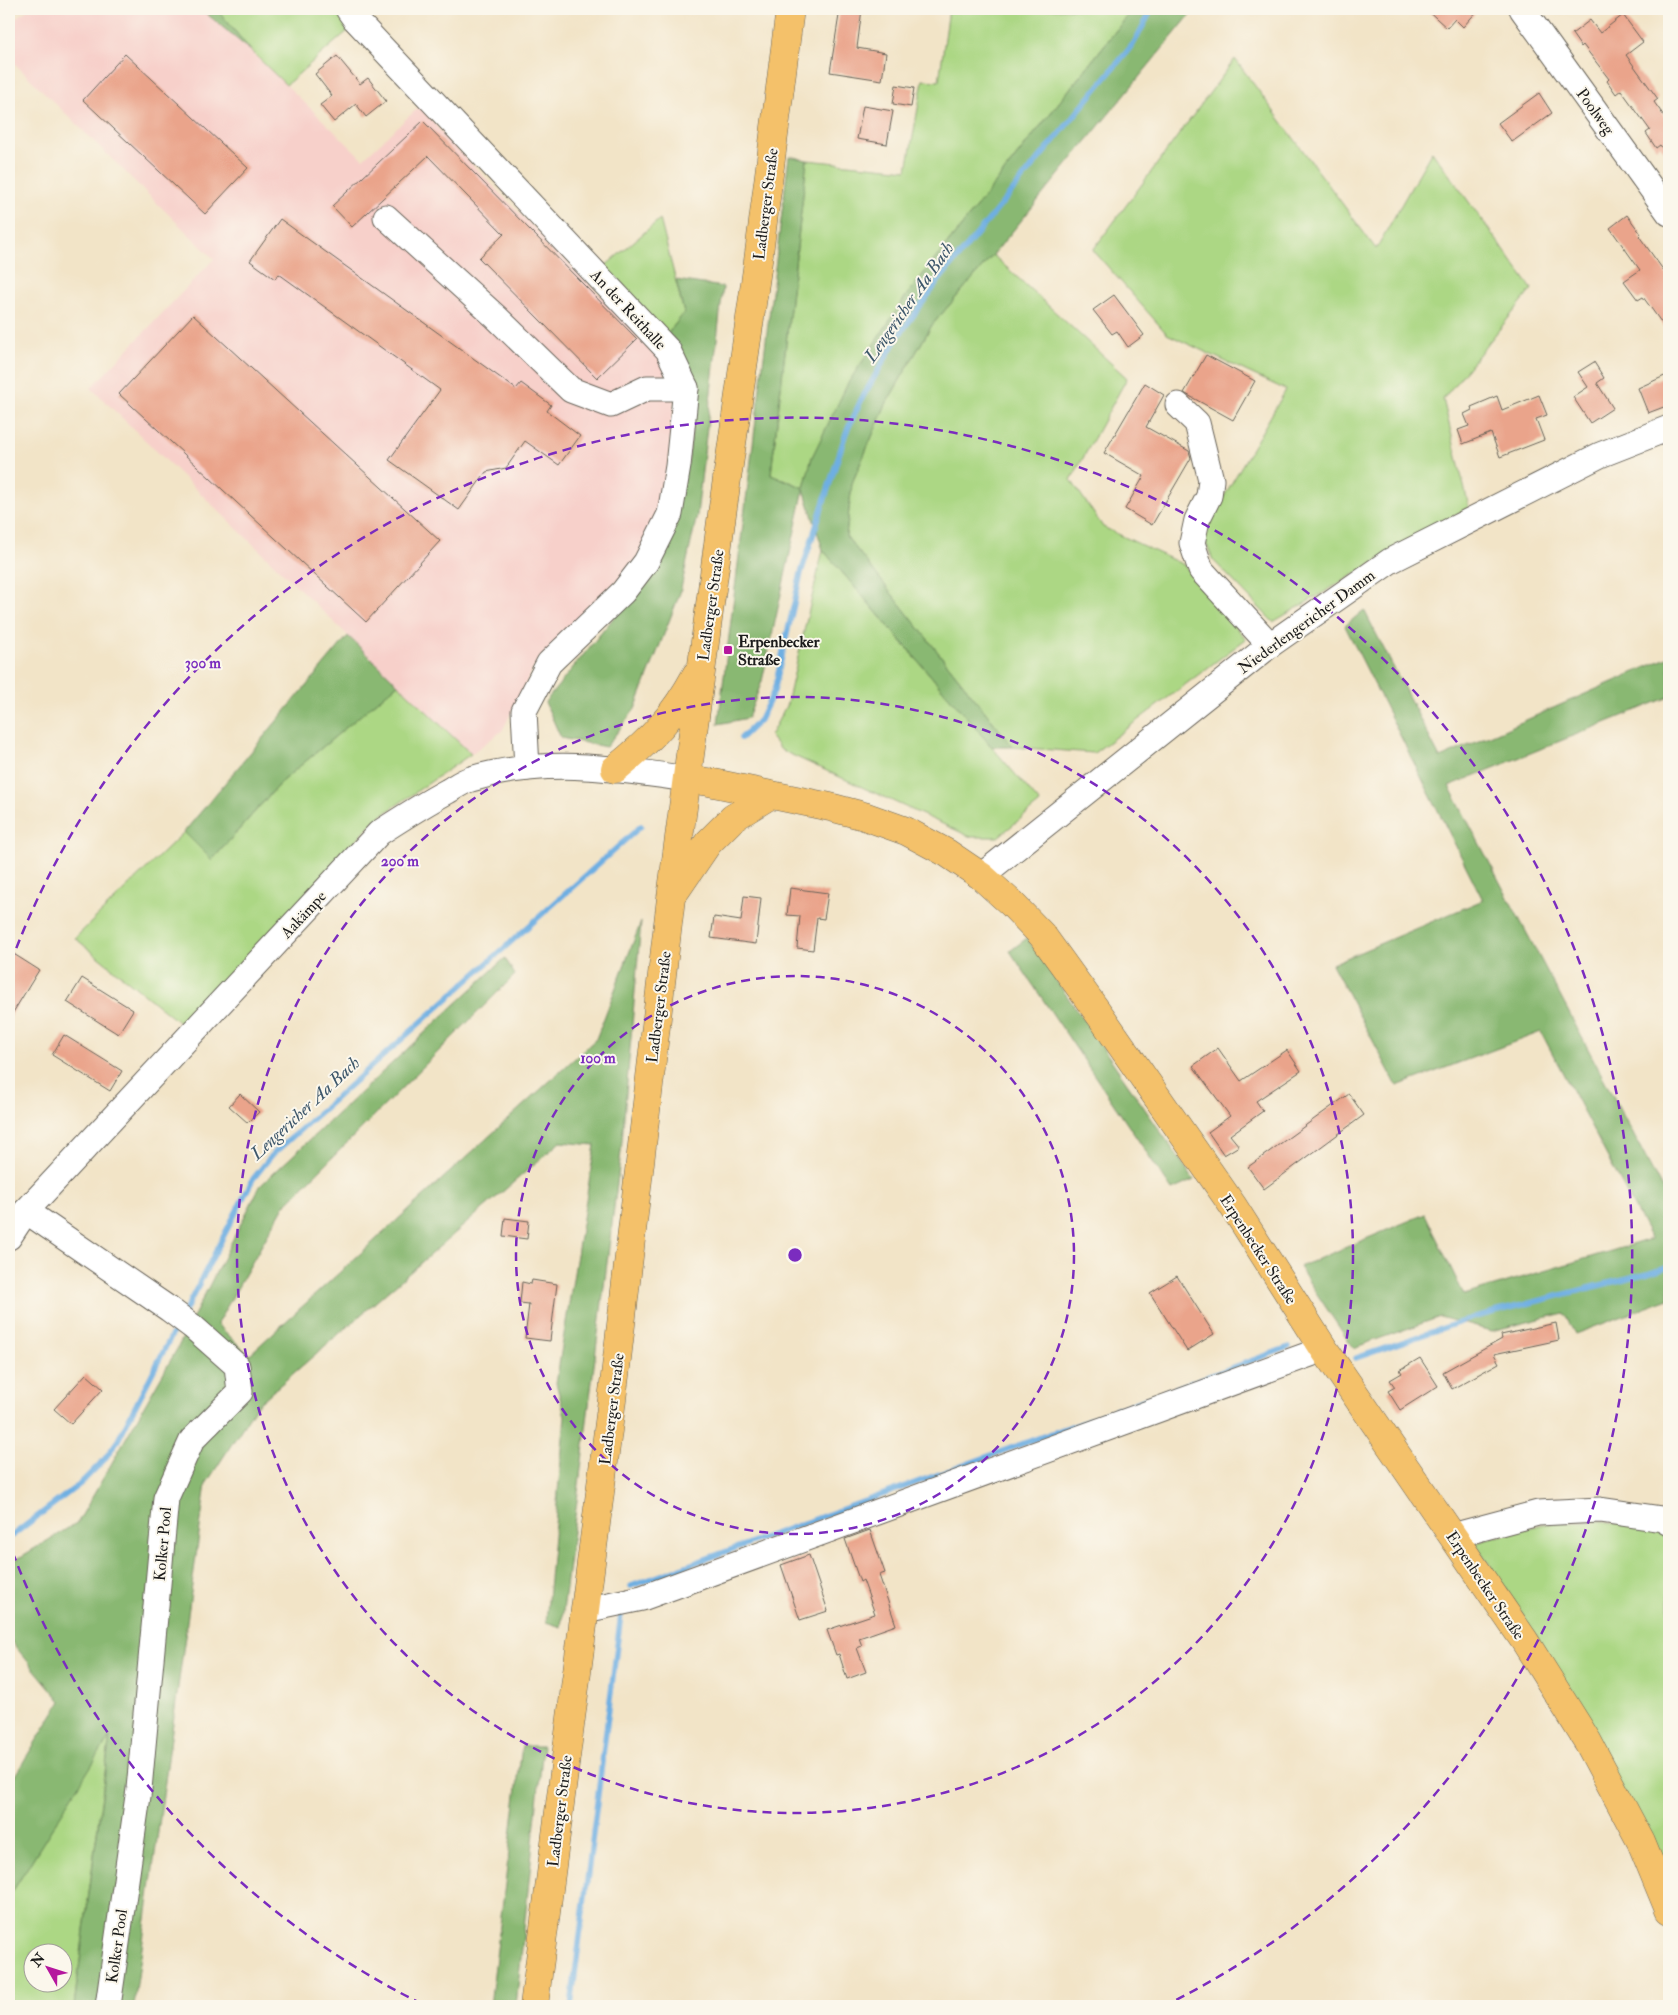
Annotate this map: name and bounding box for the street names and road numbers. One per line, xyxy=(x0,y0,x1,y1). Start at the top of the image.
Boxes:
street label: Poolweg xyxy=(1572,84,1619,140)
street label: Ladberger Straße xyxy=(749,147,783,261)
street label: An der Reithalle xyxy=(585,265,671,354)
street label: Ladberger Straße xyxy=(693,548,729,662)
street label: Niederlengericher Damm xyxy=(1234,565,1379,678)
street label: Aakämpe xyxy=(276,886,332,944)
street label: Ladberger Straße xyxy=(642,950,676,1064)
street label: Erpenbecker Straße xyxy=(1214,1191,1301,1309)
street label: Ladberger Straße xyxy=(595,1352,629,1466)
street label: Kolker Pool xyxy=(150,1506,176,1582)
street label: Erpenbecker Straße xyxy=(1441,1527,1529,1645)
street label: Ladberger Straße xyxy=(543,1754,577,1868)
street label: Kolker Pool xyxy=(102,1908,132,1984)

